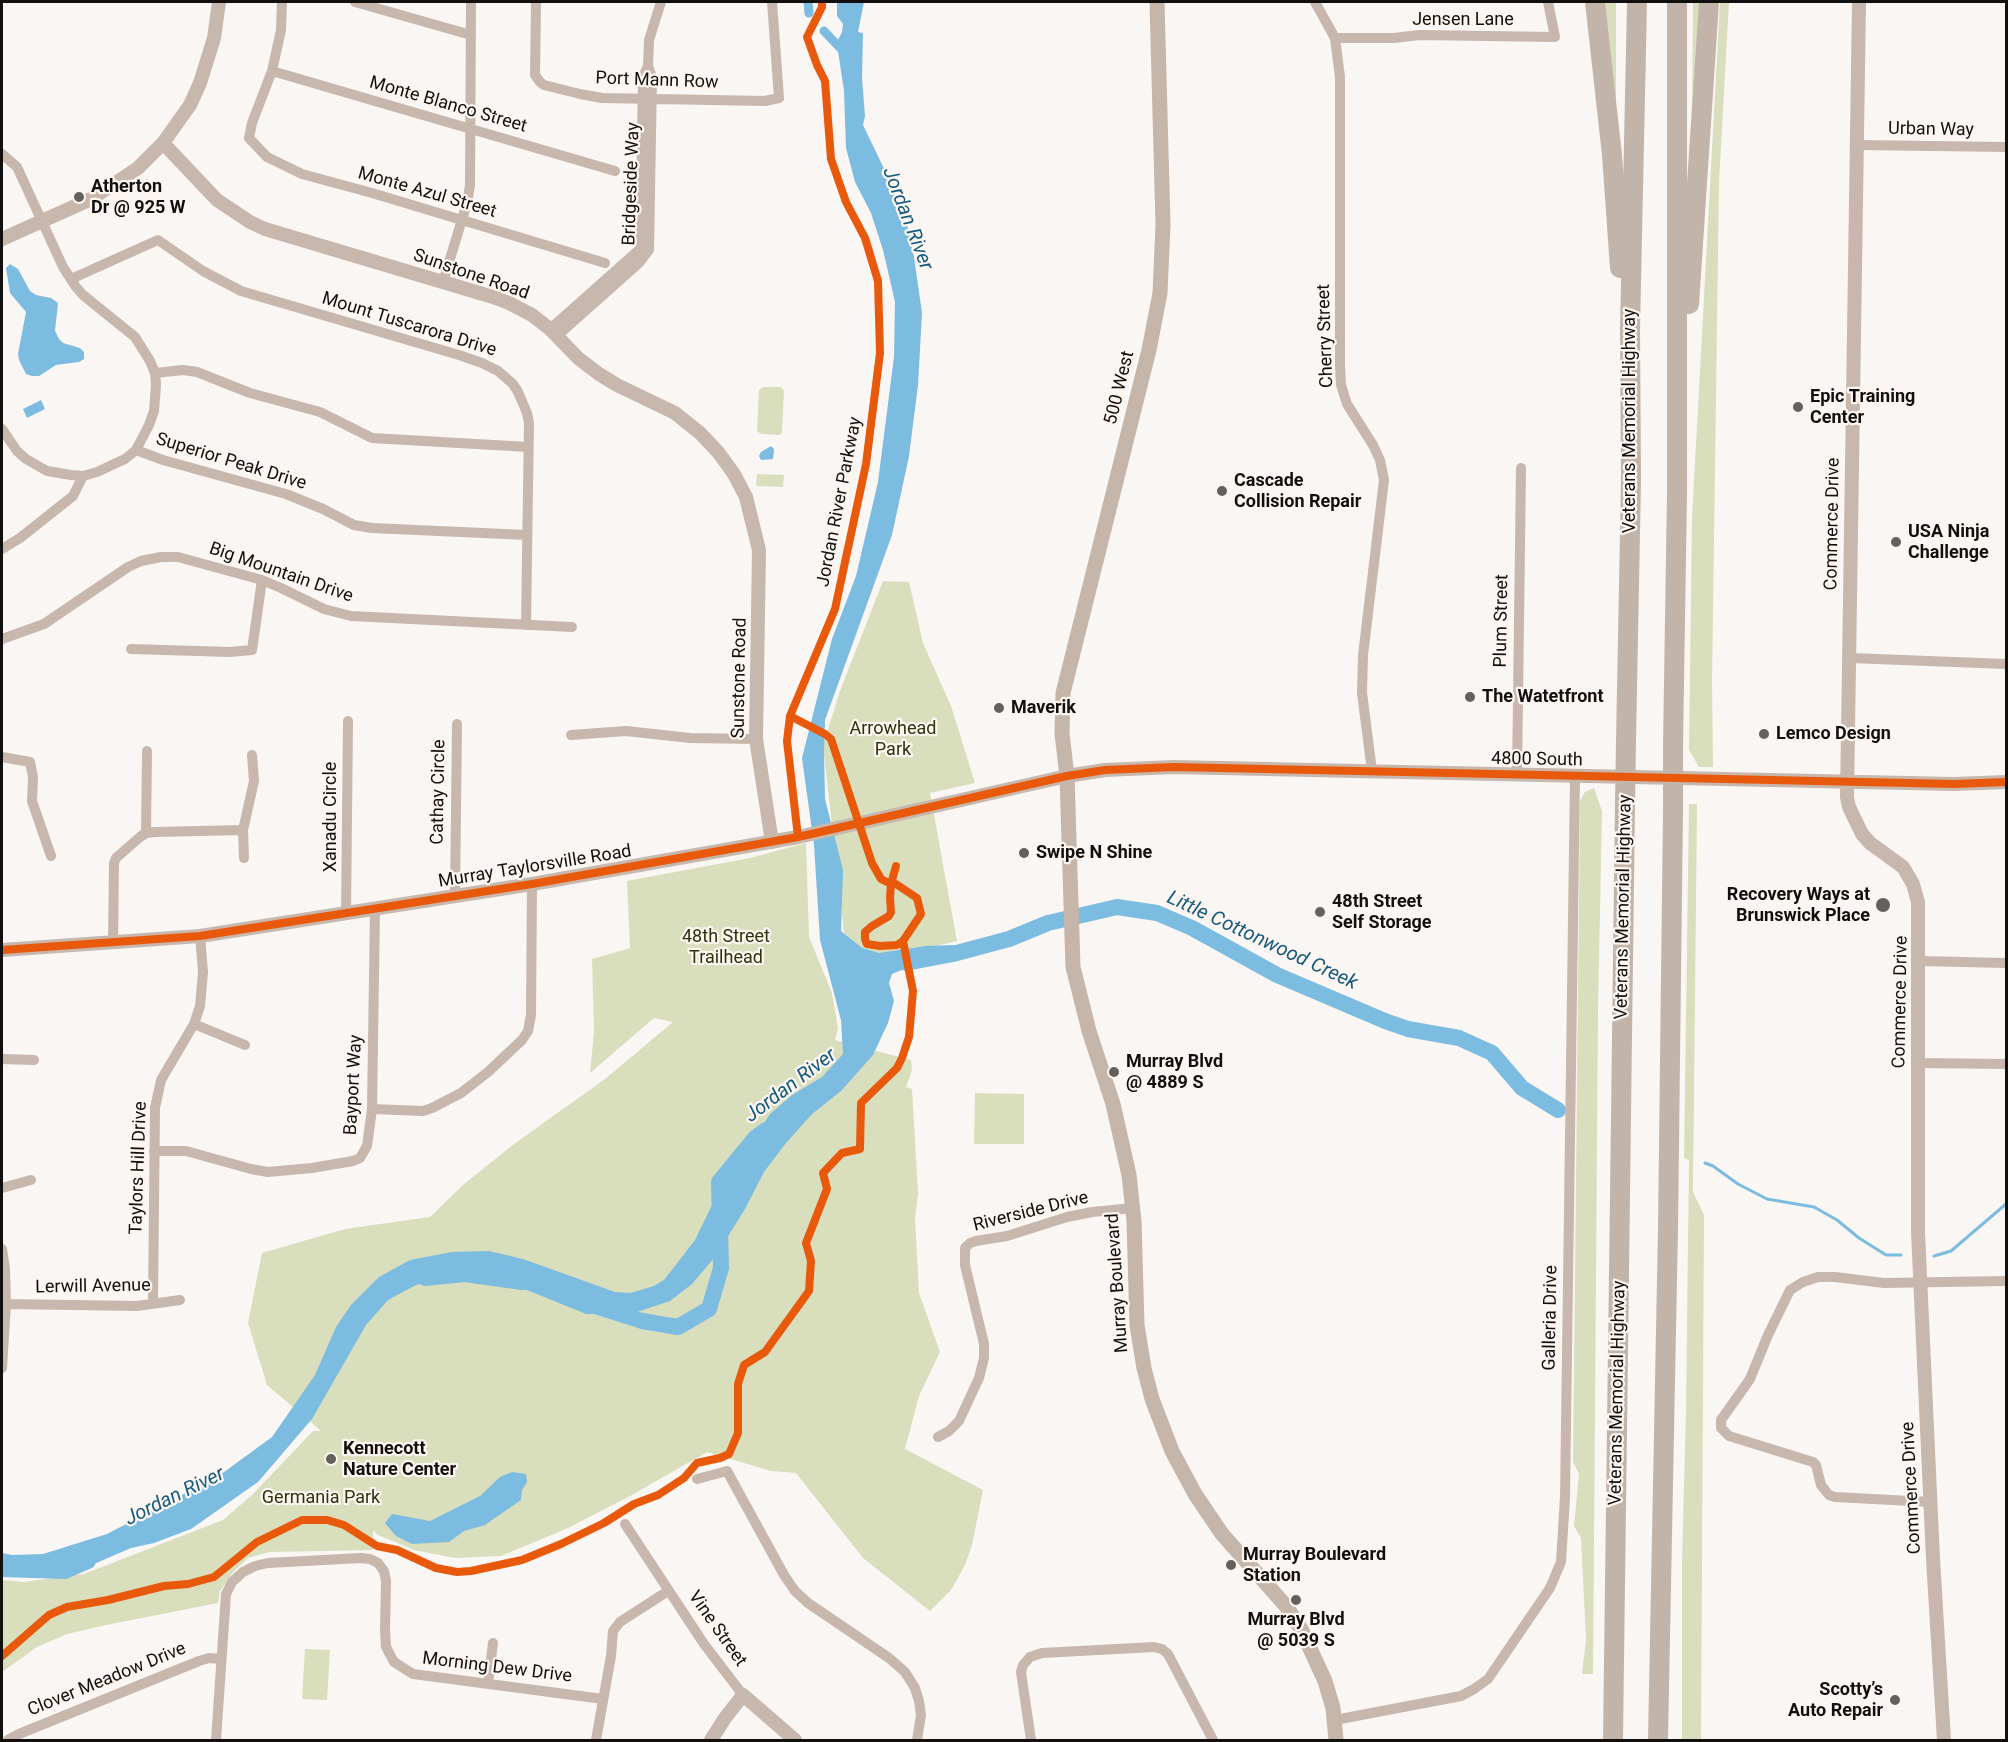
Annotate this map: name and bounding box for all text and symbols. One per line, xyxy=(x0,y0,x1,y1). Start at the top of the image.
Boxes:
street label: Jensen Lane xyxy=(1412,9,1514,31)
street label: Port Mann Row xyxy=(595,68,719,94)
street label: Monte Blanco Street xyxy=(367,72,529,138)
street label: Urban Way xyxy=(1888,118,1974,142)
street label: Bridgeside Way xyxy=(619,122,645,246)
street label: Monte Azul Street xyxy=(355,163,499,223)
water label: Jordan River xyxy=(876,164,938,274)
place label: Atherton Dr @ 925 W xyxy=(91,176,186,219)
marker: Atherton Dr @ 925 W xyxy=(72,190,86,204)
street label: Sunstone Road xyxy=(410,245,532,305)
street label: Cherry Street xyxy=(1313,284,1339,388)
street label: Mount Tuscarora Drive xyxy=(319,288,499,362)
street label: Veterans Memorial Highway xyxy=(1619,309,1641,533)
street label: 500 West xyxy=(1100,349,1140,427)
place label: Epic Training Center xyxy=(1810,386,1915,428)
marker: Epic Training Center xyxy=(1791,400,1805,414)
street label: Jordan River Parkway xyxy=(813,415,867,589)
street label: Superior Peak Drive xyxy=(153,429,309,495)
street label: Commerce Drive xyxy=(1821,457,1845,591)
place label: Cascade Collision Repair xyxy=(1234,470,1361,512)
marker: Cascade Collision Repair xyxy=(1215,484,1229,498)
place label: USA Ninja Challenge xyxy=(1908,521,1989,564)
marker: USA Ninja Challenge xyxy=(1889,535,1903,549)
street label: Big Mountain Drive xyxy=(206,538,356,608)
street label: Plum Street xyxy=(1490,574,1514,668)
street label: Sunstone Road xyxy=(728,617,752,739)
place label: The Watetfront xyxy=(1482,686,1604,708)
marker: The Watetfront xyxy=(1463,690,1477,704)
place label: Maverik xyxy=(1011,697,1076,719)
marker: Maverik xyxy=(992,701,1006,715)
park label: Arrowhead Park xyxy=(850,718,936,760)
place label: Lemco Design xyxy=(1776,723,1891,745)
marker: Lemco Design xyxy=(1757,727,1771,741)
street label: Cathay Circle xyxy=(427,739,451,845)
street label: 4800 South xyxy=(1491,748,1583,772)
street label: Xanadu Circle xyxy=(320,762,342,872)
street label: Veterans Memorial Highway xyxy=(1611,795,1637,1019)
street label: Murray Taylorsville Road xyxy=(437,841,633,893)
place label: Swipe N Shine xyxy=(1036,842,1152,864)
marker: Swipe N Shine xyxy=(1017,846,1031,860)
place label: Recovery Ways at Brunswick Place xyxy=(1727,884,1870,926)
water label: Little Cottonwood Creek xyxy=(1163,886,1361,996)
place label: 48th Street Self Storage xyxy=(1332,891,1432,934)
marker: Recovery Ways at Brunswick Place xyxy=(1874,896,1892,914)
marker: 48th Street Self Storage xyxy=(1313,905,1327,919)
park label: 48th Street Trailhead xyxy=(682,926,770,968)
street label: Commerce Drive xyxy=(1889,935,1913,1069)
street label: Bayport Way xyxy=(341,1034,367,1136)
water label: Jordan River xyxy=(741,1044,841,1128)
place label: Murray Blvd @ 4889 S xyxy=(1126,1051,1223,1094)
marker: Murray Blvd @ 4889 S xyxy=(1107,1065,1121,1079)
street label: Taylors Hill Drive xyxy=(126,1101,152,1235)
street label: Riverside Drive xyxy=(971,1187,1091,1237)
street label: Murray Boulevard xyxy=(1102,1213,1134,1353)
street label: Galleria Drive xyxy=(1539,1265,1563,1371)
street label: Lerwill Avenue xyxy=(35,1275,151,1299)
street label: Veterans Memorial Highway xyxy=(1605,1281,1631,1505)
street label: Commerce Drive xyxy=(1898,1421,1926,1555)
place label: Kennecott Nature Center xyxy=(343,1438,456,1480)
marker: Kennecott Nature Center xyxy=(324,1452,338,1466)
water label: Jordan River xyxy=(121,1463,229,1531)
park label: Germania Park xyxy=(262,1487,380,1509)
place label: Murray Boulevard Station xyxy=(1243,1544,1386,1586)
marker: Murray Boulevard Station xyxy=(1224,1558,1238,1572)
street label: Vine Street xyxy=(683,1587,751,1671)
marker: Murray Blvd @ 5039 S xyxy=(1289,1593,1303,1607)
place label: Murray Blvd @ 5039 S xyxy=(1247,1609,1345,1652)
street label: Clover Meadow Drive xyxy=(25,1638,189,1722)
street label: Morning Dew Drive xyxy=(421,1648,573,1688)
place label: Scotty’s Auto Repair xyxy=(1788,1679,1883,1722)
marker: Scotty’s Auto Repair xyxy=(1888,1693,1902,1707)

